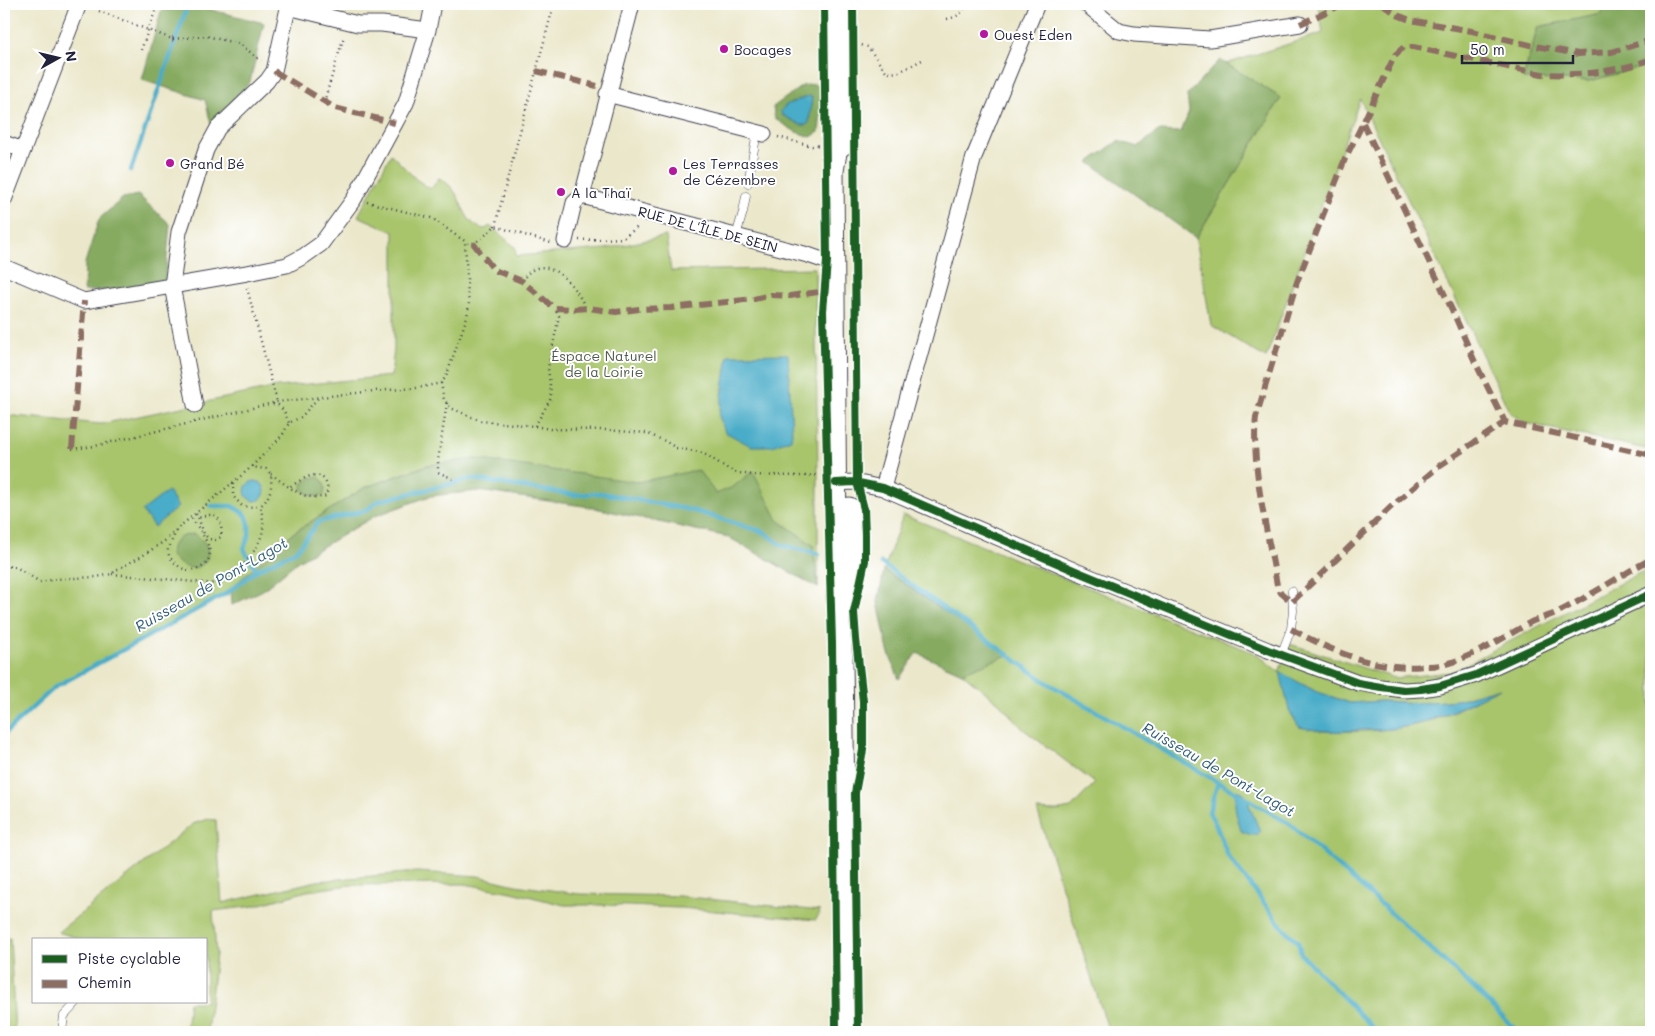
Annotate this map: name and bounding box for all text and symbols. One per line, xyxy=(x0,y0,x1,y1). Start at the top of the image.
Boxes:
place label: Ouest Eden xyxy=(994,25,1072,44)
marker: Ouest Eden xyxy=(978,28,990,40)
north arrow xyxy=(32,32,82,82)
scale bar xyxy=(1462,32,1574,64)
text: 50 m xyxy=(1470,39,1505,59)
place label: Bocages xyxy=(734,40,792,59)
marker: Bocages xyxy=(718,43,730,55)
text: N xyxy=(61,50,82,63)
place label: Grand Bé xyxy=(180,154,245,173)
place label: Les Terrasses de Cézembre xyxy=(683,154,779,189)
marker: Grand Bé xyxy=(164,157,176,169)
marker: Les Terrasses de Cézembre xyxy=(667,165,679,177)
place label: A la Thaï xyxy=(571,183,631,202)
marker: A la Thaï xyxy=(555,186,567,198)
street label: RUE DE L'ÎLE DE SEIN xyxy=(636,201,780,257)
park label: Éspace Naturel de la Loirie xyxy=(551,346,657,381)
water label: Ruisseau de Pont-Lagot xyxy=(131,532,291,636)
water label: Ruisseau de Pont-Lagot xyxy=(1139,717,1299,821)
legend xyxy=(32,938,208,1004)
text: Piste cyclable xyxy=(78,948,181,968)
text: Chemin xyxy=(78,972,131,992)

